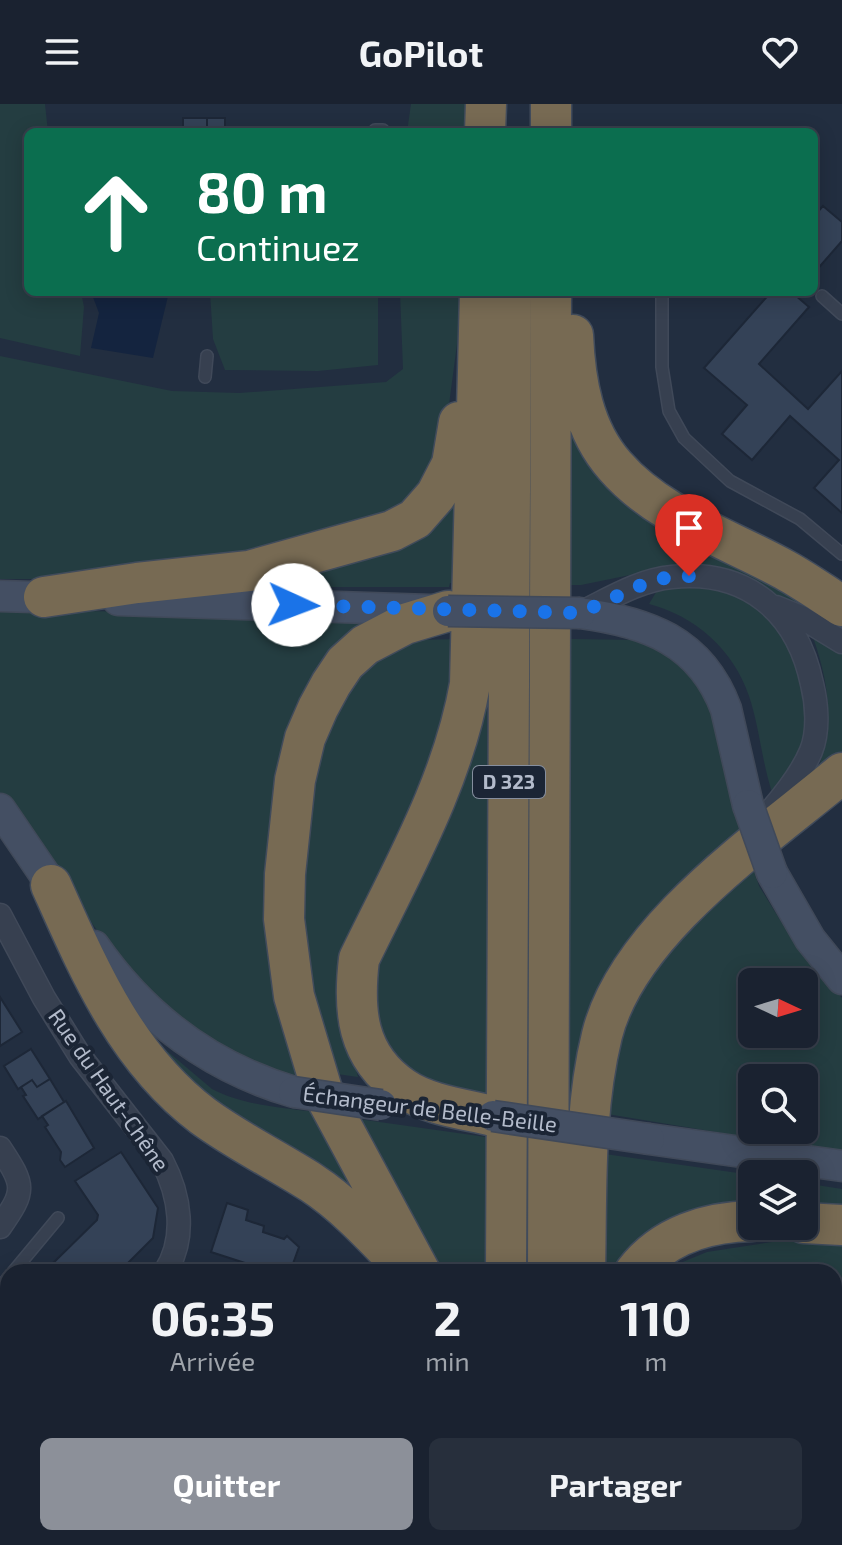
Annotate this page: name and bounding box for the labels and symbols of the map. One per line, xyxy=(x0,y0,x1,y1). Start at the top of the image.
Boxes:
pin xyxy=(655,494,723,576)
position arrow xyxy=(251,563,335,647)
road number: D 323 xyxy=(473,766,545,798)
north arrow xyxy=(738,968,818,1048)
street label: Rue du Haut-Chêne xyxy=(44,1003,176,1176)
street label: Échangeur de Belle-Beille xyxy=(302,1080,559,1137)

